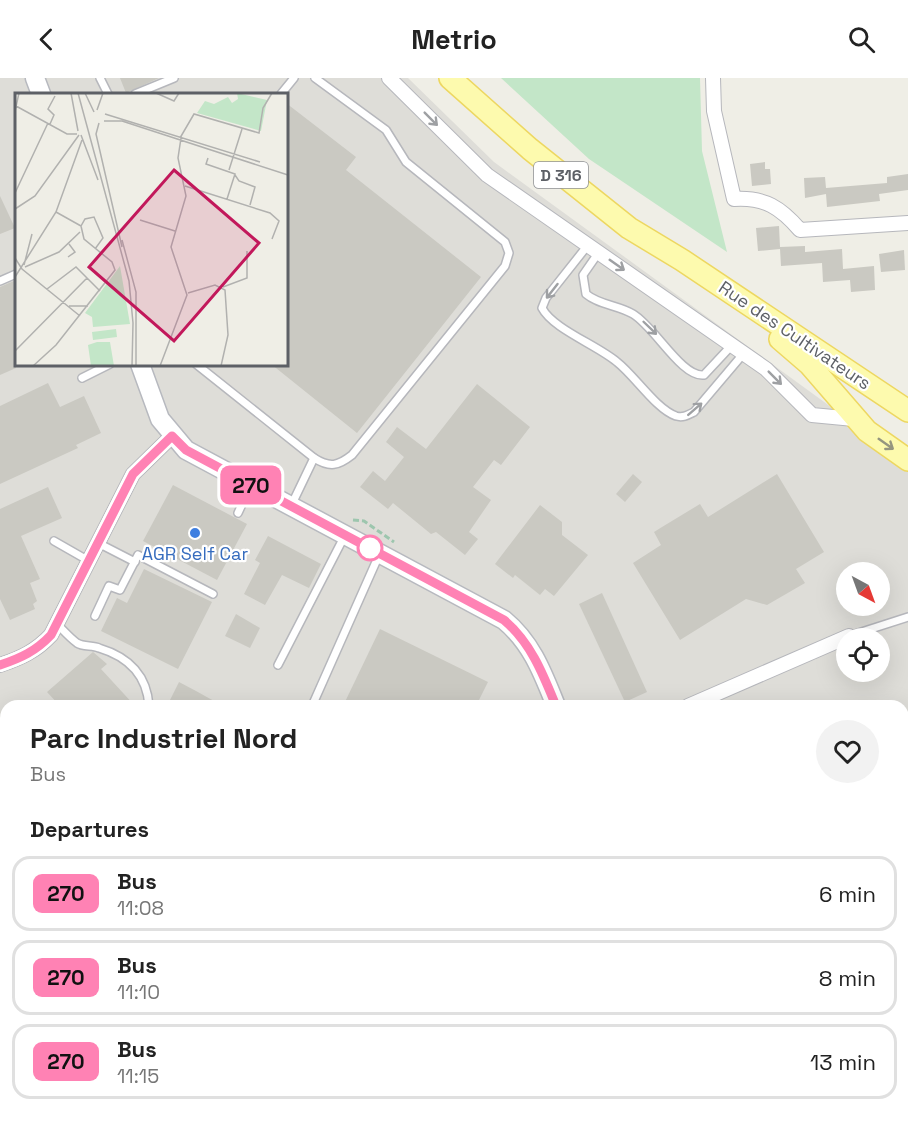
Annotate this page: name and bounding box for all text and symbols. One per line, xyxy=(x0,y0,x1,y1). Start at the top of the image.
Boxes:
text: Metrio xyxy=(411,22,497,57)
icon: back xyxy=(30,23,63,56)
icon: search xyxy=(845,23,878,56)
inset map xyxy=(15,93,288,366)
one-way arrow xyxy=(423,112,438,126)
road number: D 316 xyxy=(534,162,588,188)
one-way arrow xyxy=(608,259,624,271)
street label: Rue des Cultivateurs xyxy=(715,276,875,394)
one-way arrow xyxy=(545,282,558,298)
one-way arrow xyxy=(642,321,657,335)
one-way arrow xyxy=(768,370,783,385)
one-way arrow xyxy=(687,402,702,416)
one-way arrow xyxy=(878,438,894,450)
line badge: 270 xyxy=(216,466,286,504)
text: 270 xyxy=(232,472,270,499)
marker: AGR Self Car xyxy=(188,526,202,540)
unlabelled marker xyxy=(357,535,383,561)
place label: AGR Self Car xyxy=(142,542,248,565)
north arrow xyxy=(836,562,890,616)
map controls xyxy=(836,562,890,682)
button: locate xyxy=(836,628,890,682)
text: Parc Industriel Nord xyxy=(30,720,297,756)
button: heart xyxy=(816,720,879,783)
text: Bus xyxy=(30,761,66,787)
text: Departures xyxy=(30,815,149,843)
text: Bus xyxy=(117,867,157,895)
text: 270 xyxy=(47,880,85,907)
text: 6 min xyxy=(819,880,876,908)
text: 11:08 xyxy=(117,895,164,921)
text: Bus xyxy=(117,951,157,979)
text: 270 xyxy=(47,964,85,991)
text: 8 min xyxy=(819,964,876,992)
text: 11:10 xyxy=(117,979,160,1005)
text: Bus xyxy=(117,1035,157,1063)
text: 270 xyxy=(47,1048,85,1075)
text: 13 min xyxy=(810,1048,876,1076)
text: 11:15 xyxy=(117,1063,159,1089)

